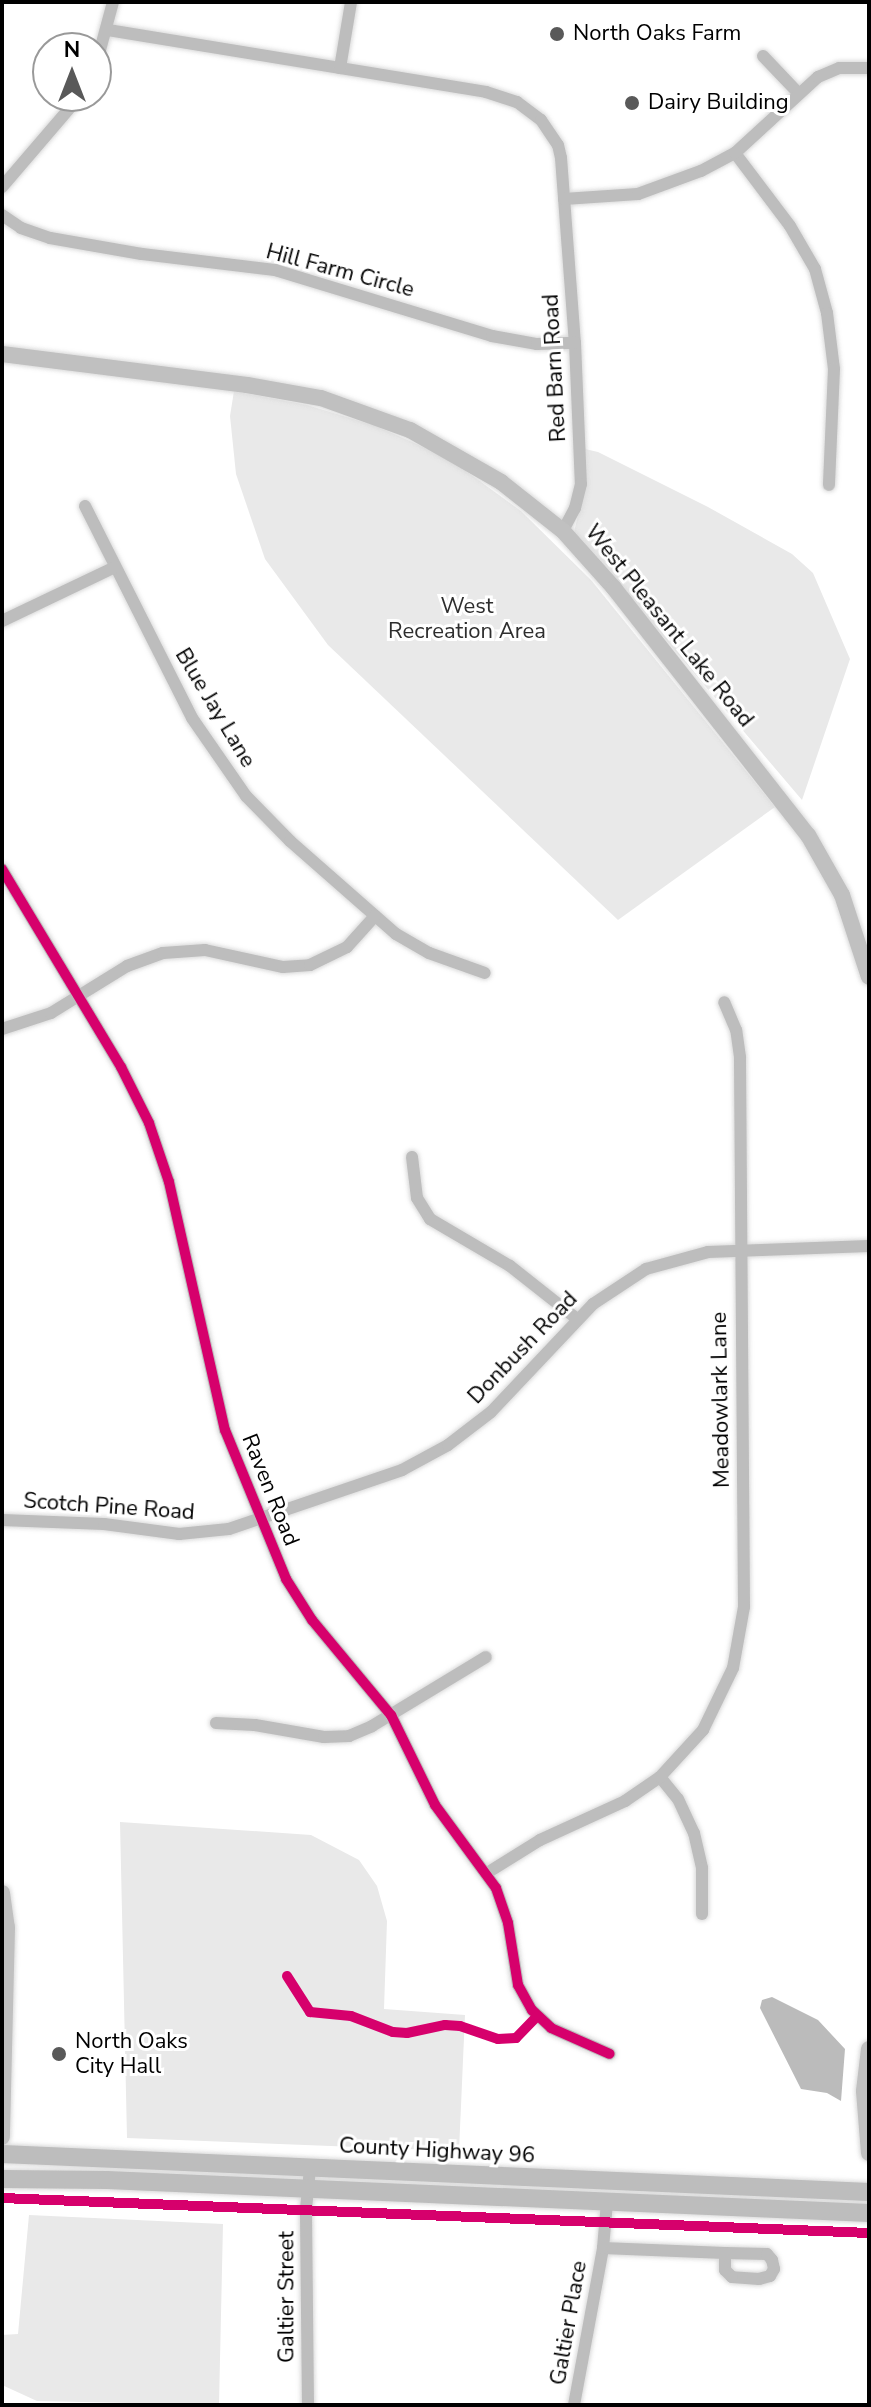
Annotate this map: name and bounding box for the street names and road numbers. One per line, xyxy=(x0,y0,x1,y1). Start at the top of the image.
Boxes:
street label: Hill Farm Circle xyxy=(263,239,417,303)
street label: Red Barn Road xyxy=(538,293,572,443)
street label: West Pleasant Lake Road xyxy=(579,519,759,733)
street label: Blue Jay Lane xyxy=(169,644,261,772)
street label: Donbush Road xyxy=(463,1286,583,1410)
street label: Meadowlark Lane xyxy=(706,1312,736,1488)
street label: Raven Road xyxy=(236,1430,304,1550)
street label: Scotch Pine Road xyxy=(22,1488,196,1526)
street label: County Highway 96 xyxy=(338,2133,536,2169)
street label: Galtier Street xyxy=(274,2231,300,2363)
street label: Galtier Place xyxy=(545,2259,593,2387)

